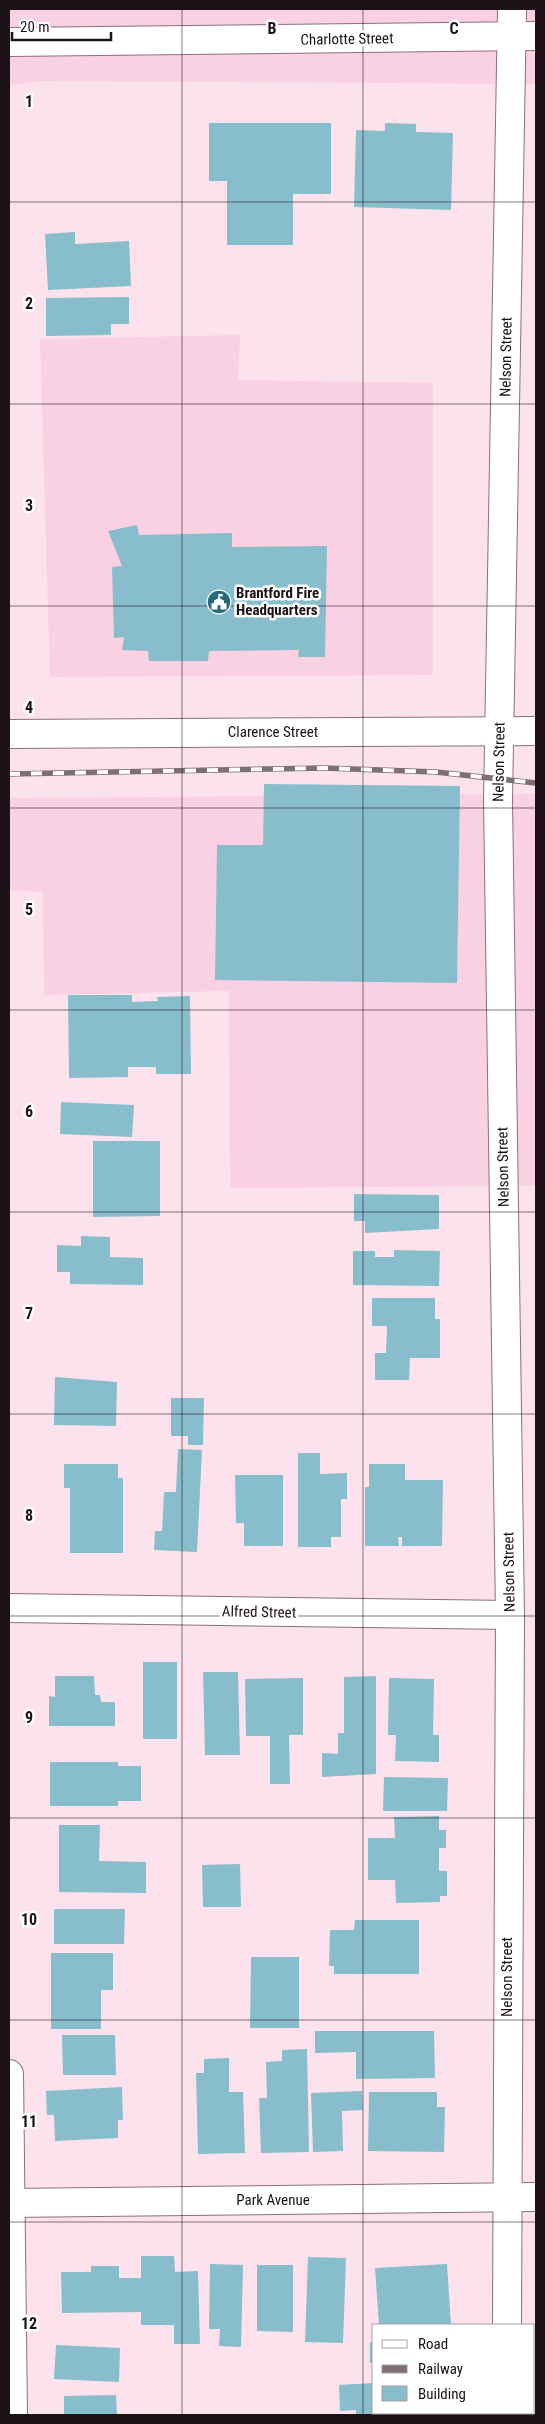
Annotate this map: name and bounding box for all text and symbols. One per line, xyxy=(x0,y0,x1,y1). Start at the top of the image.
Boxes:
scale bar xyxy=(12,10,111,42)
text: 20 m xyxy=(20,18,50,36)
text: B xyxy=(268,19,277,38)
text: C xyxy=(449,19,459,38)
street label: Charlotte Street xyxy=(300,29,394,49)
text: 1 xyxy=(25,92,33,111)
text: 2 xyxy=(25,294,33,313)
street label: Nelson Street xyxy=(496,317,516,397)
text: 3 xyxy=(25,496,33,515)
place label: Brantford Fire Headquarters xyxy=(236,584,319,619)
public building icon: Brantford Fire Headquarters xyxy=(206,589,232,615)
text: 4 xyxy=(25,698,33,717)
street label: Nelson Street xyxy=(489,722,509,802)
street label: Clarence Street xyxy=(228,723,318,741)
text: 5 xyxy=(25,900,33,919)
text: 6 xyxy=(25,1102,33,1121)
street label: Nelson Street xyxy=(493,1127,513,1207)
text: 7 xyxy=(25,1304,33,1323)
text: 8 xyxy=(25,1506,33,1525)
street label: Nelson Street xyxy=(499,1532,519,1612)
street label: Alfred Street xyxy=(222,1602,296,1622)
text: 9 xyxy=(25,1708,33,1727)
text: 10 xyxy=(21,1910,37,1929)
street label: Nelson Street xyxy=(498,1937,516,2017)
text: 11 xyxy=(21,2112,37,2131)
street label: Park Avenue xyxy=(236,2191,310,2209)
text: 12 xyxy=(21,2314,37,2333)
legend xyxy=(372,2324,535,2414)
text: Road xyxy=(418,2335,448,2353)
text: Railway xyxy=(418,2360,463,2378)
text: Building xyxy=(418,2385,466,2403)

